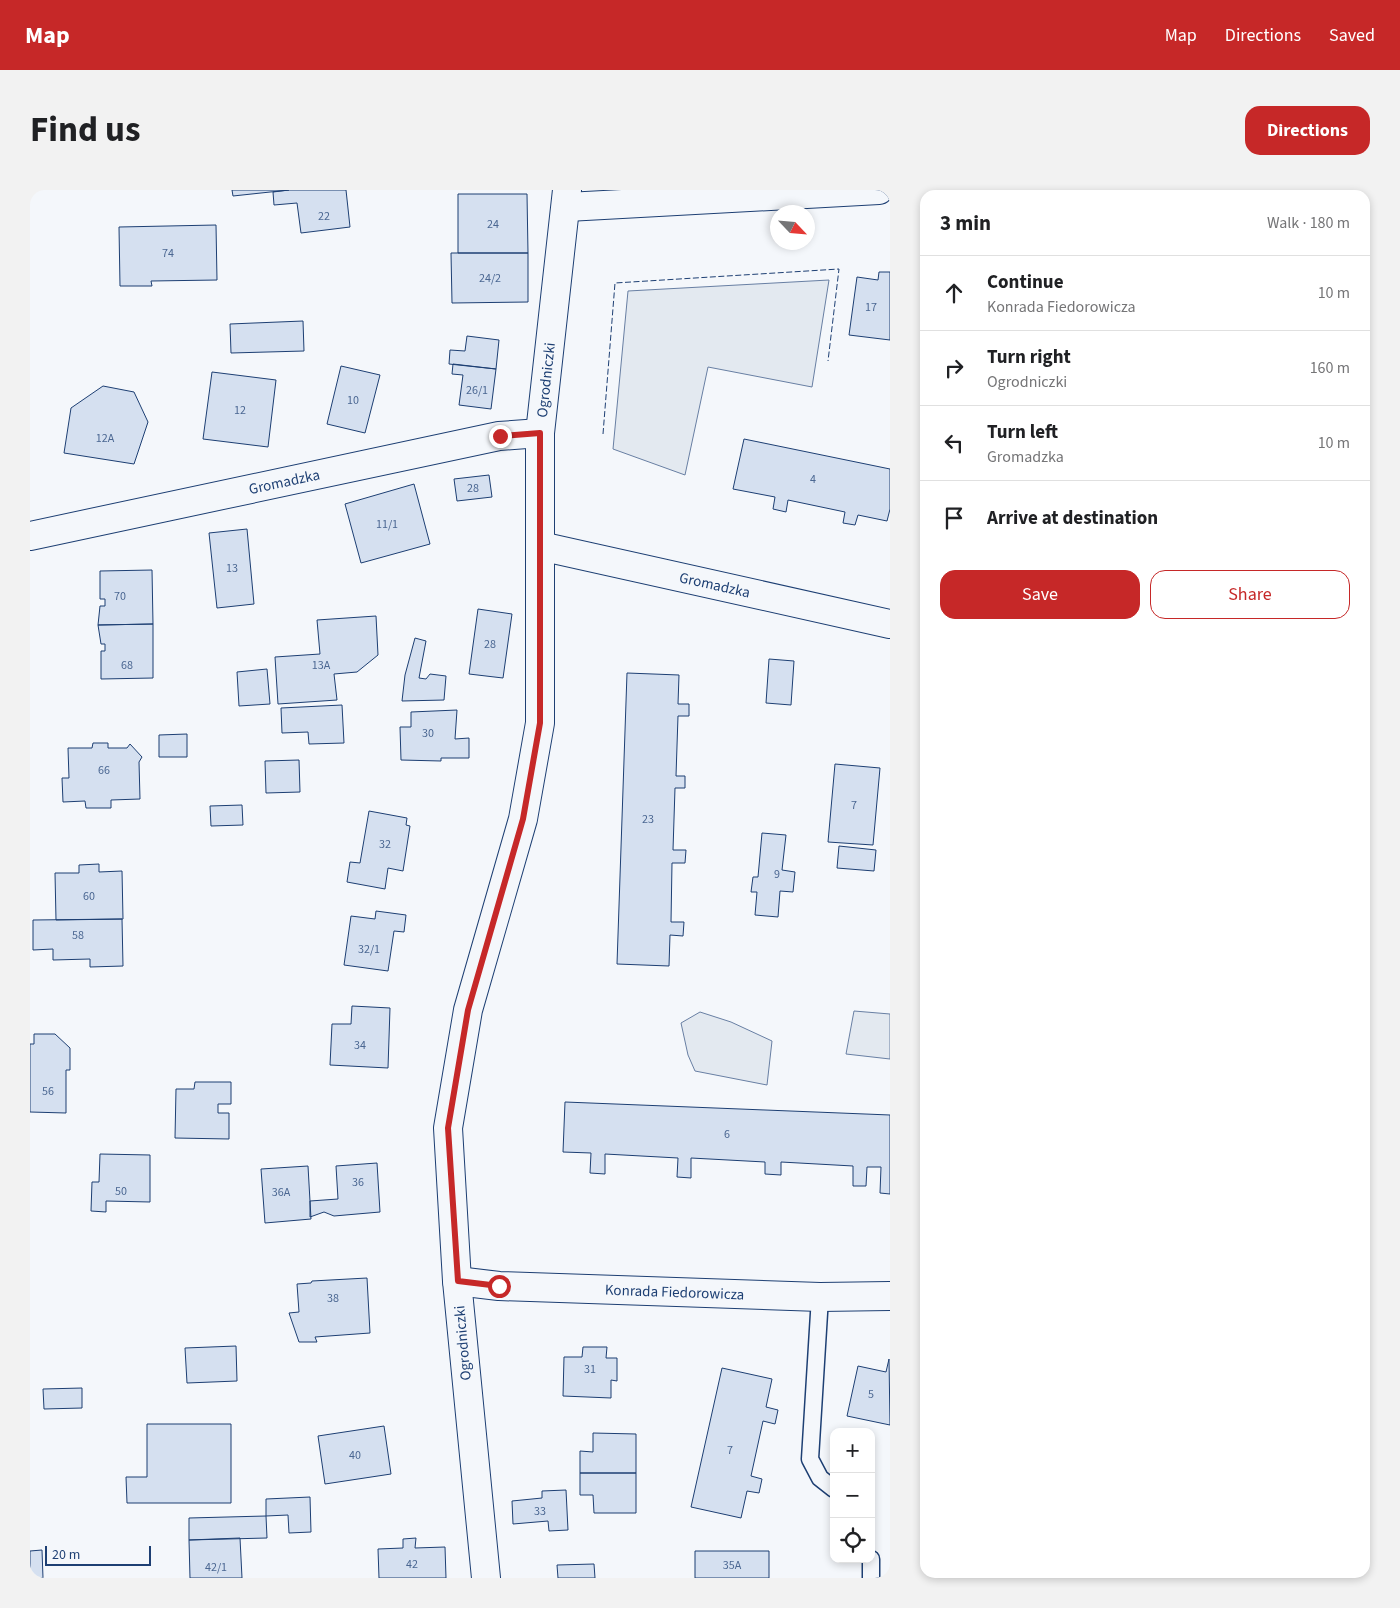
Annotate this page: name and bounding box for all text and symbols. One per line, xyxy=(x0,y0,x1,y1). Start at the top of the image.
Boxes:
text: Map xyxy=(25,18,70,53)
text: Map xyxy=(1165,23,1197,48)
text: Directions xyxy=(1225,23,1301,48)
text: Saved xyxy=(1329,23,1375,48)
text: Find us xyxy=(30,105,140,155)
button: Directions xyxy=(1245,106,1370,155)
north arrow xyxy=(770,205,815,250)
house number: 22 xyxy=(318,208,330,225)
text: 3 min xyxy=(940,208,991,238)
text: Walk · 180 m xyxy=(1267,212,1350,234)
house number: 24 xyxy=(487,216,499,233)
house number: 74 xyxy=(162,245,174,262)
text: Continue xyxy=(987,269,1064,296)
house number: 24/2 xyxy=(479,270,501,287)
icon: ahead xyxy=(940,279,968,307)
text: 10 m xyxy=(1318,282,1350,304)
text: Konrada Fiedorowicza xyxy=(987,296,1136,318)
house number: 17 xyxy=(865,299,877,316)
street label: Ogrodniczki xyxy=(531,341,560,419)
text: Turn right xyxy=(987,344,1071,371)
icon: right xyxy=(940,354,968,382)
text: 160 m xyxy=(1310,357,1350,379)
text: Ogrodniczki xyxy=(987,371,1067,393)
house number: 26/1 xyxy=(466,382,488,399)
house number: 10 xyxy=(347,392,359,409)
house number: 12 xyxy=(234,402,246,419)
text: Turn left xyxy=(987,419,1058,446)
route end xyxy=(489,425,512,448)
icon: left xyxy=(940,429,968,457)
house number: 12A xyxy=(96,430,115,447)
text: 10 m xyxy=(1318,432,1350,454)
text: Gromadzka xyxy=(987,446,1064,468)
street label: Gromadzka xyxy=(247,464,322,500)
house number: 4 xyxy=(810,471,816,488)
house number: 28 xyxy=(467,480,479,497)
icon: arrive xyxy=(940,504,968,532)
text: Arrive at destination xyxy=(987,505,1158,532)
house number: 11/1 xyxy=(376,516,398,533)
house number: 13 xyxy=(226,560,238,577)
street label: Gromadzka xyxy=(677,567,752,603)
button: Save xyxy=(940,570,1140,619)
button: Share xyxy=(1150,570,1350,619)
house number: 70 xyxy=(114,588,126,605)
house number: 28 xyxy=(484,636,496,653)
house number: 68 xyxy=(121,657,133,674)
house number: 13A xyxy=(312,657,331,674)
house number: 30 xyxy=(422,725,434,742)
house number: 66 xyxy=(98,762,110,779)
house number: 7 xyxy=(851,797,857,814)
house number: 23 xyxy=(642,811,654,828)
house number: 32 xyxy=(379,836,391,853)
house number: 9 xyxy=(774,866,780,883)
house number: 60 xyxy=(83,888,95,905)
house number: 58 xyxy=(72,927,84,944)
house number: 32/1 xyxy=(358,941,380,958)
house number: 34 xyxy=(354,1037,366,1054)
house number: 56 xyxy=(42,1083,54,1100)
house number: 6 xyxy=(724,1126,730,1143)
house number: 36 xyxy=(352,1174,364,1191)
house number: 50 xyxy=(115,1183,127,1200)
house number: 36A xyxy=(272,1184,291,1201)
route start xyxy=(488,1275,511,1298)
street label: Konrada Fiedorowicza xyxy=(605,1279,745,1305)
house number: 38 xyxy=(327,1290,339,1307)
street label: Ogrodniczki xyxy=(449,1305,477,1381)
house number: 31 xyxy=(584,1361,596,1378)
house number: 5 xyxy=(868,1386,874,1403)
map controls xyxy=(830,1428,875,1563)
button: + xyxy=(830,1428,875,1473)
house number: 7 xyxy=(727,1442,733,1459)
house number: 40 xyxy=(349,1447,361,1464)
button: − xyxy=(830,1473,875,1518)
house number: 33 xyxy=(534,1503,546,1520)
button: locate xyxy=(830,1518,875,1563)
scale bar xyxy=(45,1543,151,1566)
text: 20 m xyxy=(52,1545,80,1565)
house number: 42 xyxy=(406,1556,418,1573)
house number: 35A xyxy=(723,1557,742,1574)
house number: 42/1 xyxy=(205,1559,227,1576)

